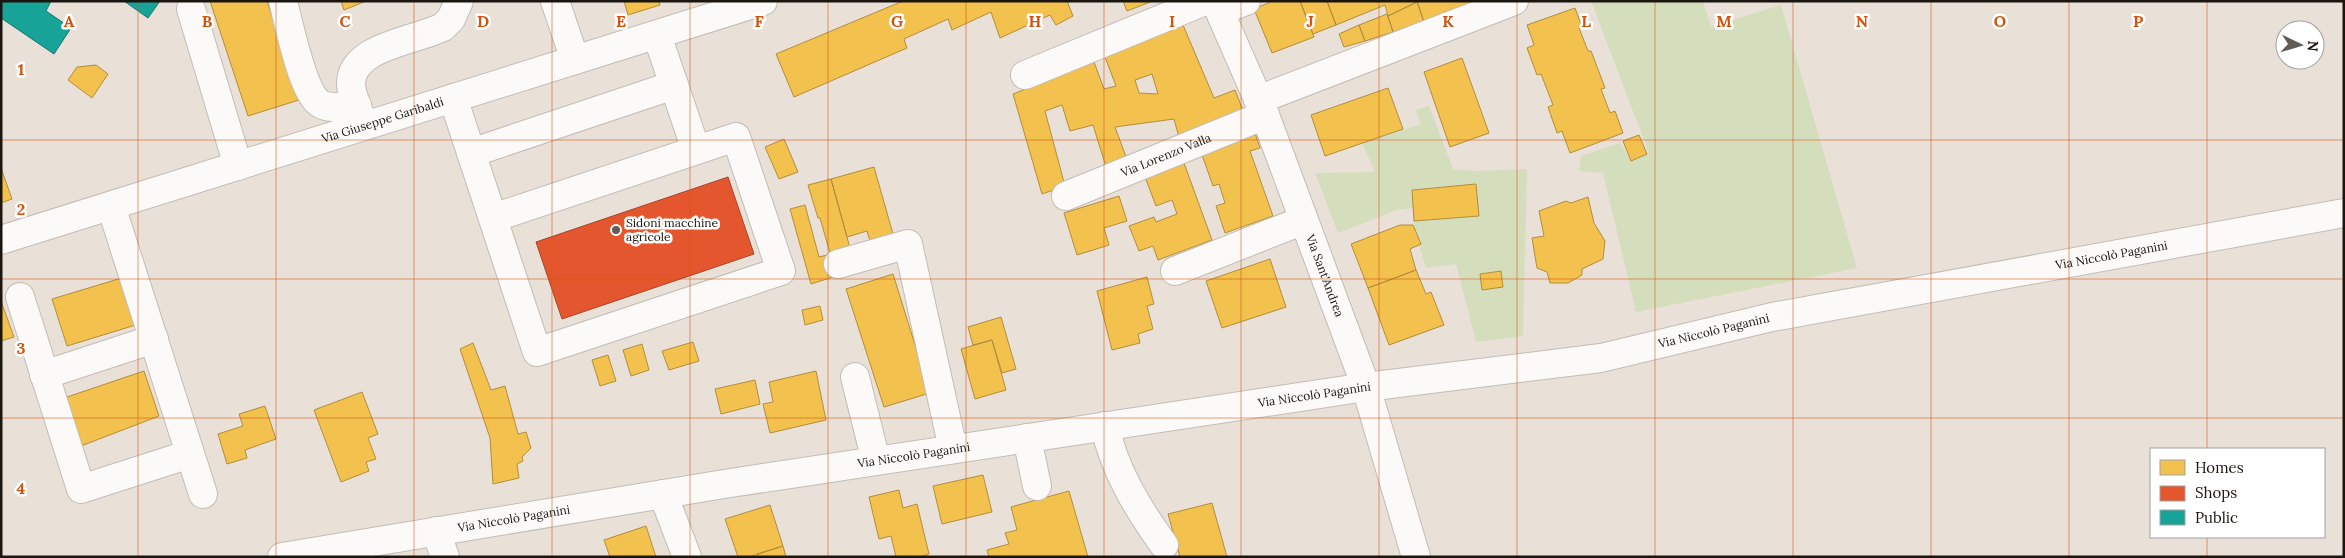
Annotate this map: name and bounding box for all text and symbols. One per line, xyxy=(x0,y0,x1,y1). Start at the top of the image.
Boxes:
text: A xyxy=(64,11,75,31)
text: B xyxy=(202,11,213,31)
text: C xyxy=(339,11,351,31)
text: D xyxy=(477,11,489,31)
text: E xyxy=(616,11,626,31)
text: F xyxy=(754,11,764,31)
text: G xyxy=(891,11,903,31)
text: H xyxy=(1029,11,1042,31)
text: I xyxy=(1169,11,1175,31)
text: J xyxy=(1306,11,1314,31)
text: K xyxy=(1442,11,1454,31)
text: L xyxy=(1581,11,1591,31)
text: M xyxy=(1716,11,1732,31)
text: N xyxy=(1856,11,1868,31)
text: O xyxy=(1994,11,2006,31)
text: P xyxy=(2133,11,2143,31)
north arrow xyxy=(2275,20,2325,70)
text: N xyxy=(2303,40,2322,52)
text: 1 xyxy=(18,59,24,79)
street label: Via Giuseppe Garibaldi xyxy=(319,94,445,146)
street label: Via Lorenzo Valla xyxy=(1118,130,1213,180)
text: 2 xyxy=(17,199,25,219)
place label: Sidoni macchine agricole xyxy=(626,215,719,244)
marker: Sidoni macchine agricole xyxy=(610,224,622,236)
street label: Via Sant'Andrea xyxy=(1303,231,1347,319)
street label: Via Niccolò Paganini xyxy=(2053,237,2169,272)
street label: Via Niccolò Paganini xyxy=(1656,310,1771,351)
text: 3 xyxy=(17,338,26,358)
street label: Via Niccolò Paganini xyxy=(1256,379,1371,410)
street label: Via Niccolò Paganini xyxy=(855,439,971,471)
legend xyxy=(2150,448,2325,538)
text: Homes xyxy=(2195,458,2244,477)
text: 4 xyxy=(17,478,26,498)
text: Shops xyxy=(2195,483,2237,502)
street label: Via Niccolò Paganini xyxy=(456,502,571,535)
text: Public xyxy=(2195,508,2238,527)

